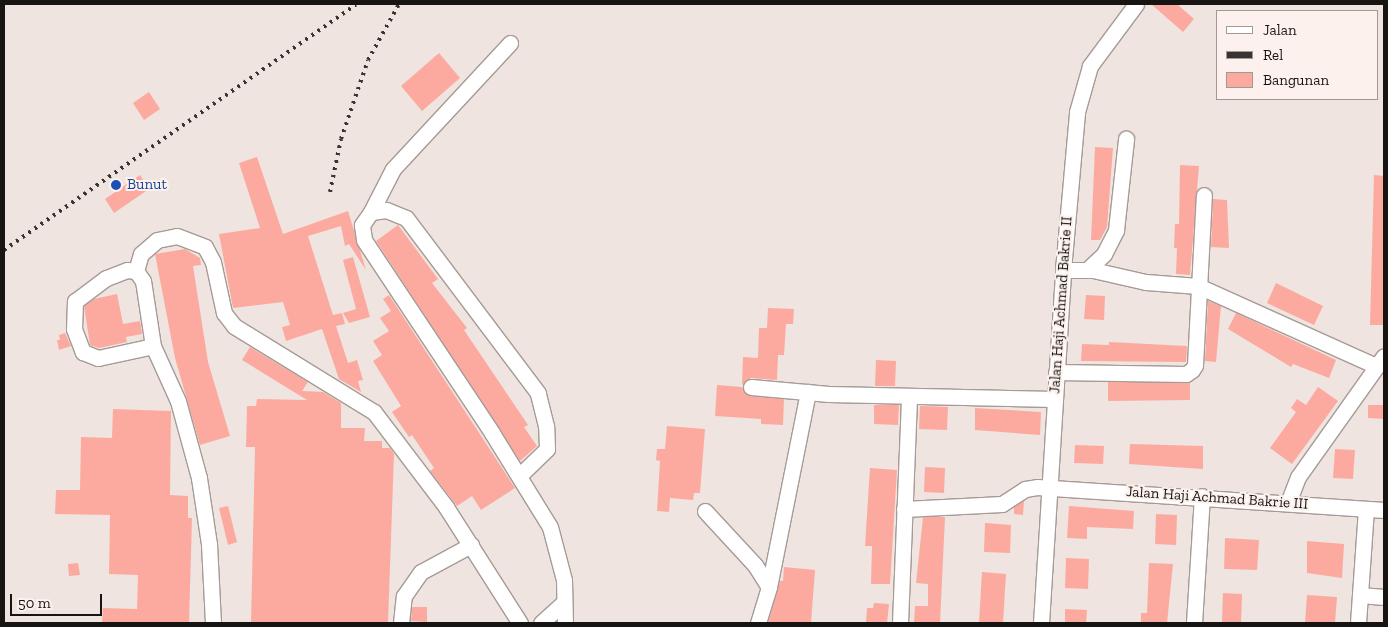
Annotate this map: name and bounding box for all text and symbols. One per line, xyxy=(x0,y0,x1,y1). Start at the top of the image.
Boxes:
legend xyxy=(1216,10,1378,100)
text: Jalan xyxy=(1263,21,1297,39)
text: Rel xyxy=(1263,46,1283,64)
text: Bangunan xyxy=(1263,71,1329,89)
place label: Bunut xyxy=(127,176,167,194)
marker: Bunut xyxy=(109,178,123,192)
street label: Jalan Haji Achmad Bakrie II xyxy=(1046,216,1076,394)
street label: Jalan Haji Achmad Bakrie III xyxy=(1125,483,1309,513)
scale bar xyxy=(12,584,105,616)
text: 50 m xyxy=(18,594,51,612)

